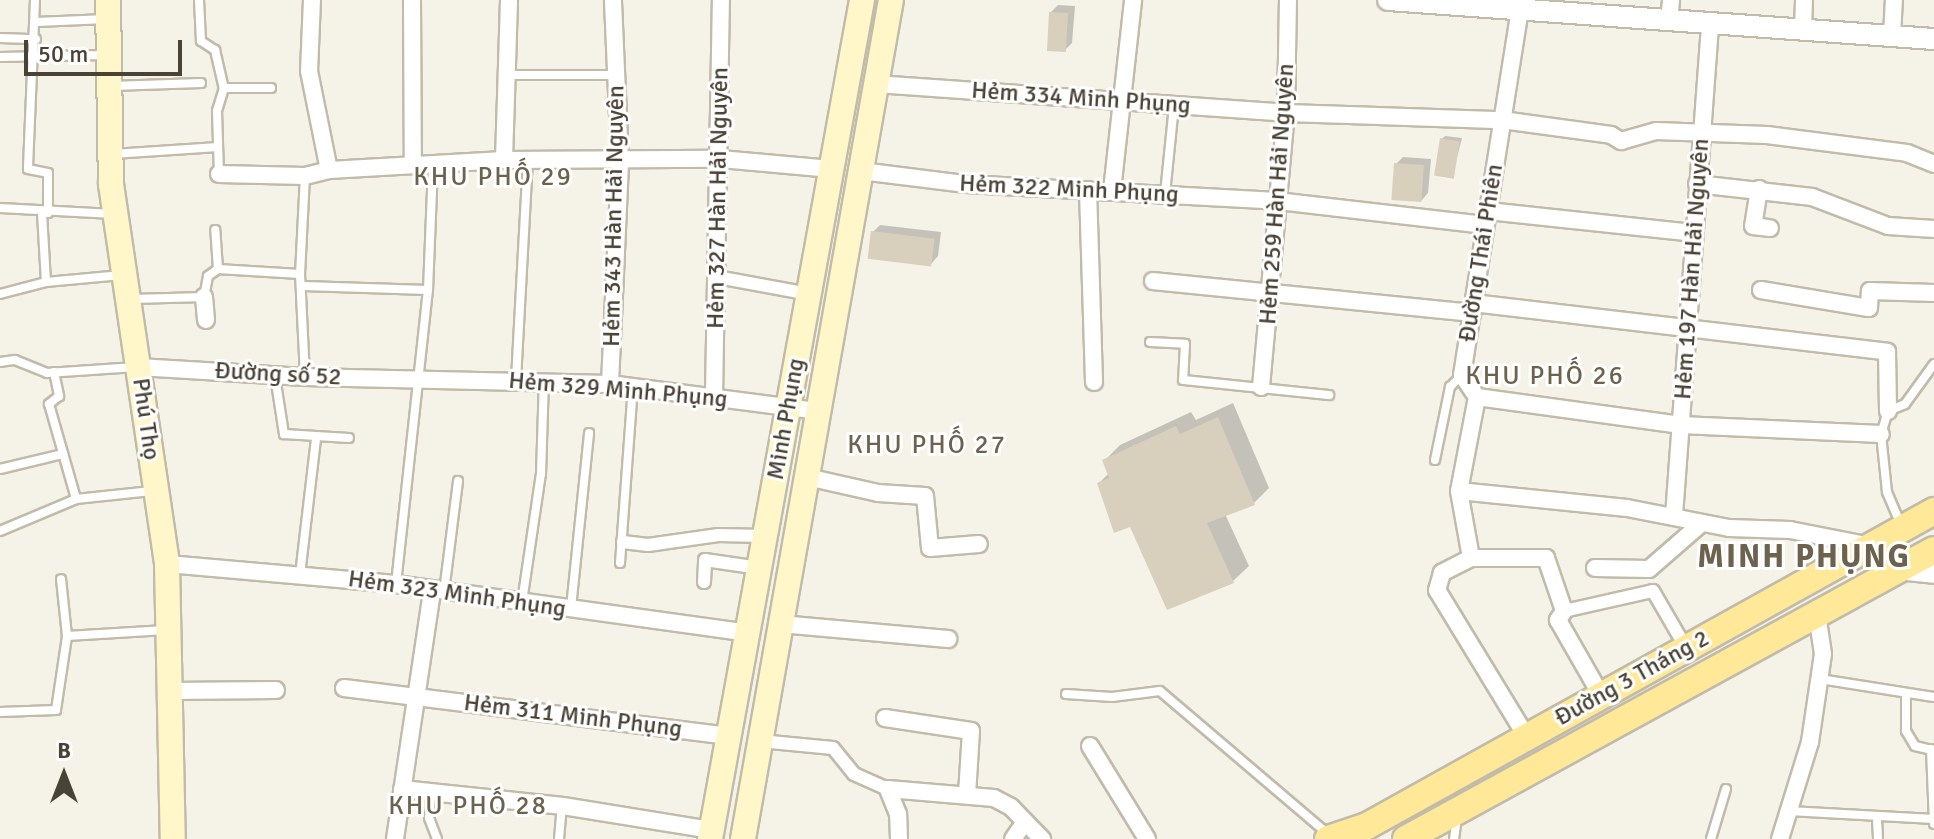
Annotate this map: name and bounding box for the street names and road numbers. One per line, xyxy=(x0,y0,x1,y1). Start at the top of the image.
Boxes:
street label: Hẻm 259 Hàn Hải Nguyên xyxy=(1254,62,1300,326)
street label: Hẻm 327 Hàn Hải Nguyên xyxy=(701,67,735,329)
street label: Hẻm 334 Minh Phụng xyxy=(970,76,1192,120)
street label: Hẻm 343 Hàn Hải Nguyên xyxy=(597,85,631,347)
street label: Hẻm 197 Hàn Hải Nguyên xyxy=(1669,137,1715,401)
street label: Đường Thái Phiên xyxy=(1453,162,1509,344)
street label: Hẻm 322 Minh Phụng xyxy=(959,169,1179,209)
street label: Đường số 52 xyxy=(214,356,342,392)
street label: Minh Phụng xyxy=(761,356,811,482)
street label: Hẻm 329 Minh Phụng xyxy=(507,366,729,414)
street label: Phú Thọ xyxy=(126,376,166,462)
street label: Hẻm 323 Minh Phụng xyxy=(346,564,568,624)
street label: Đường 3 Tháng 2 xyxy=(1550,624,1714,732)
street label: Hẻm 311 Minh Phụng xyxy=(462,688,684,744)

